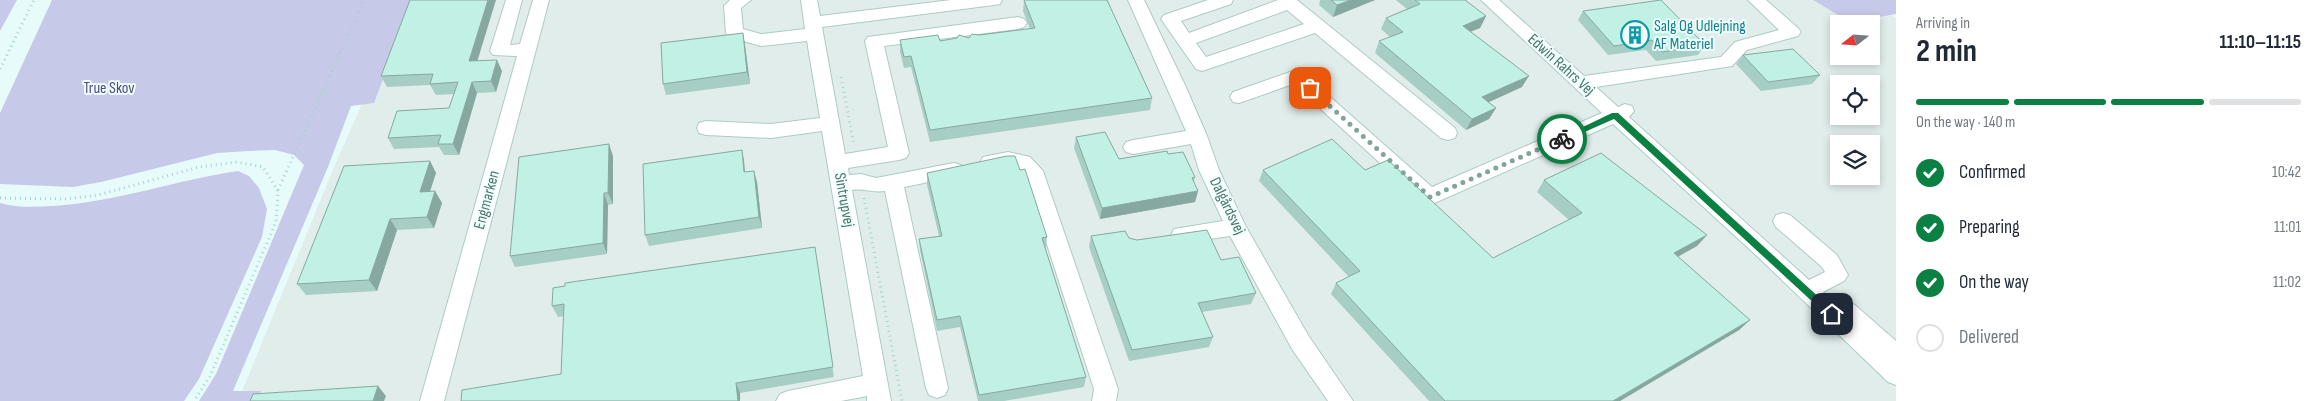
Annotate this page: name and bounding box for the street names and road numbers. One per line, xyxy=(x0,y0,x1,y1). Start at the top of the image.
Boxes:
street label: Edwin Rahrs Vej xyxy=(1524,30,1598,100)
street label: Engmarken xyxy=(470,169,504,231)
street label: Sintrupvej xyxy=(830,171,858,229)
street label: Dalgårdsvej xyxy=(1205,174,1249,238)

